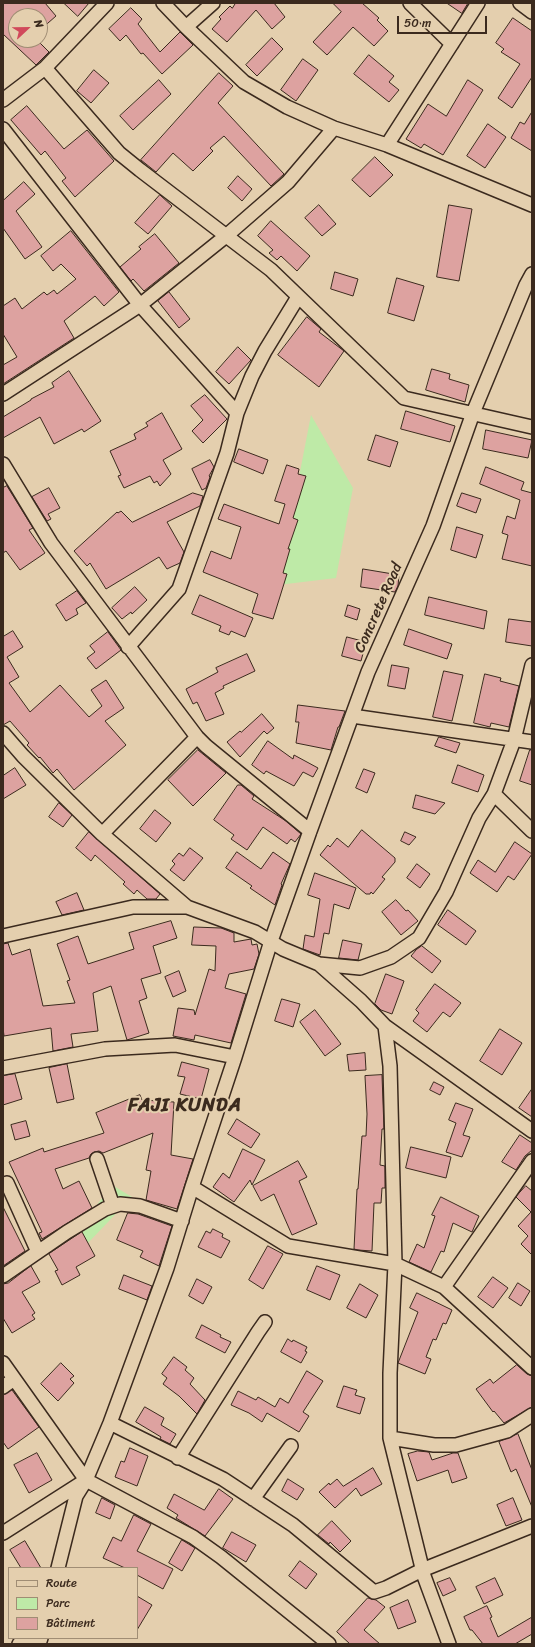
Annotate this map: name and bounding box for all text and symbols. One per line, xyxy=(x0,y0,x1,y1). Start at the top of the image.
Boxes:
north arrow xyxy=(8,8,48,48)
scale bar xyxy=(399,8,489,34)
text: 50 m xyxy=(404,12,431,34)
text: N xyxy=(28,17,49,31)
street label: Concrete Road xyxy=(351,560,407,656)
district label: FAJI KUNDA xyxy=(129,1095,241,1117)
legend xyxy=(8,1567,138,1639)
text: Route xyxy=(46,1572,77,1594)
text: Parc xyxy=(46,1592,70,1614)
text: Bâtiment xyxy=(46,1612,95,1634)

